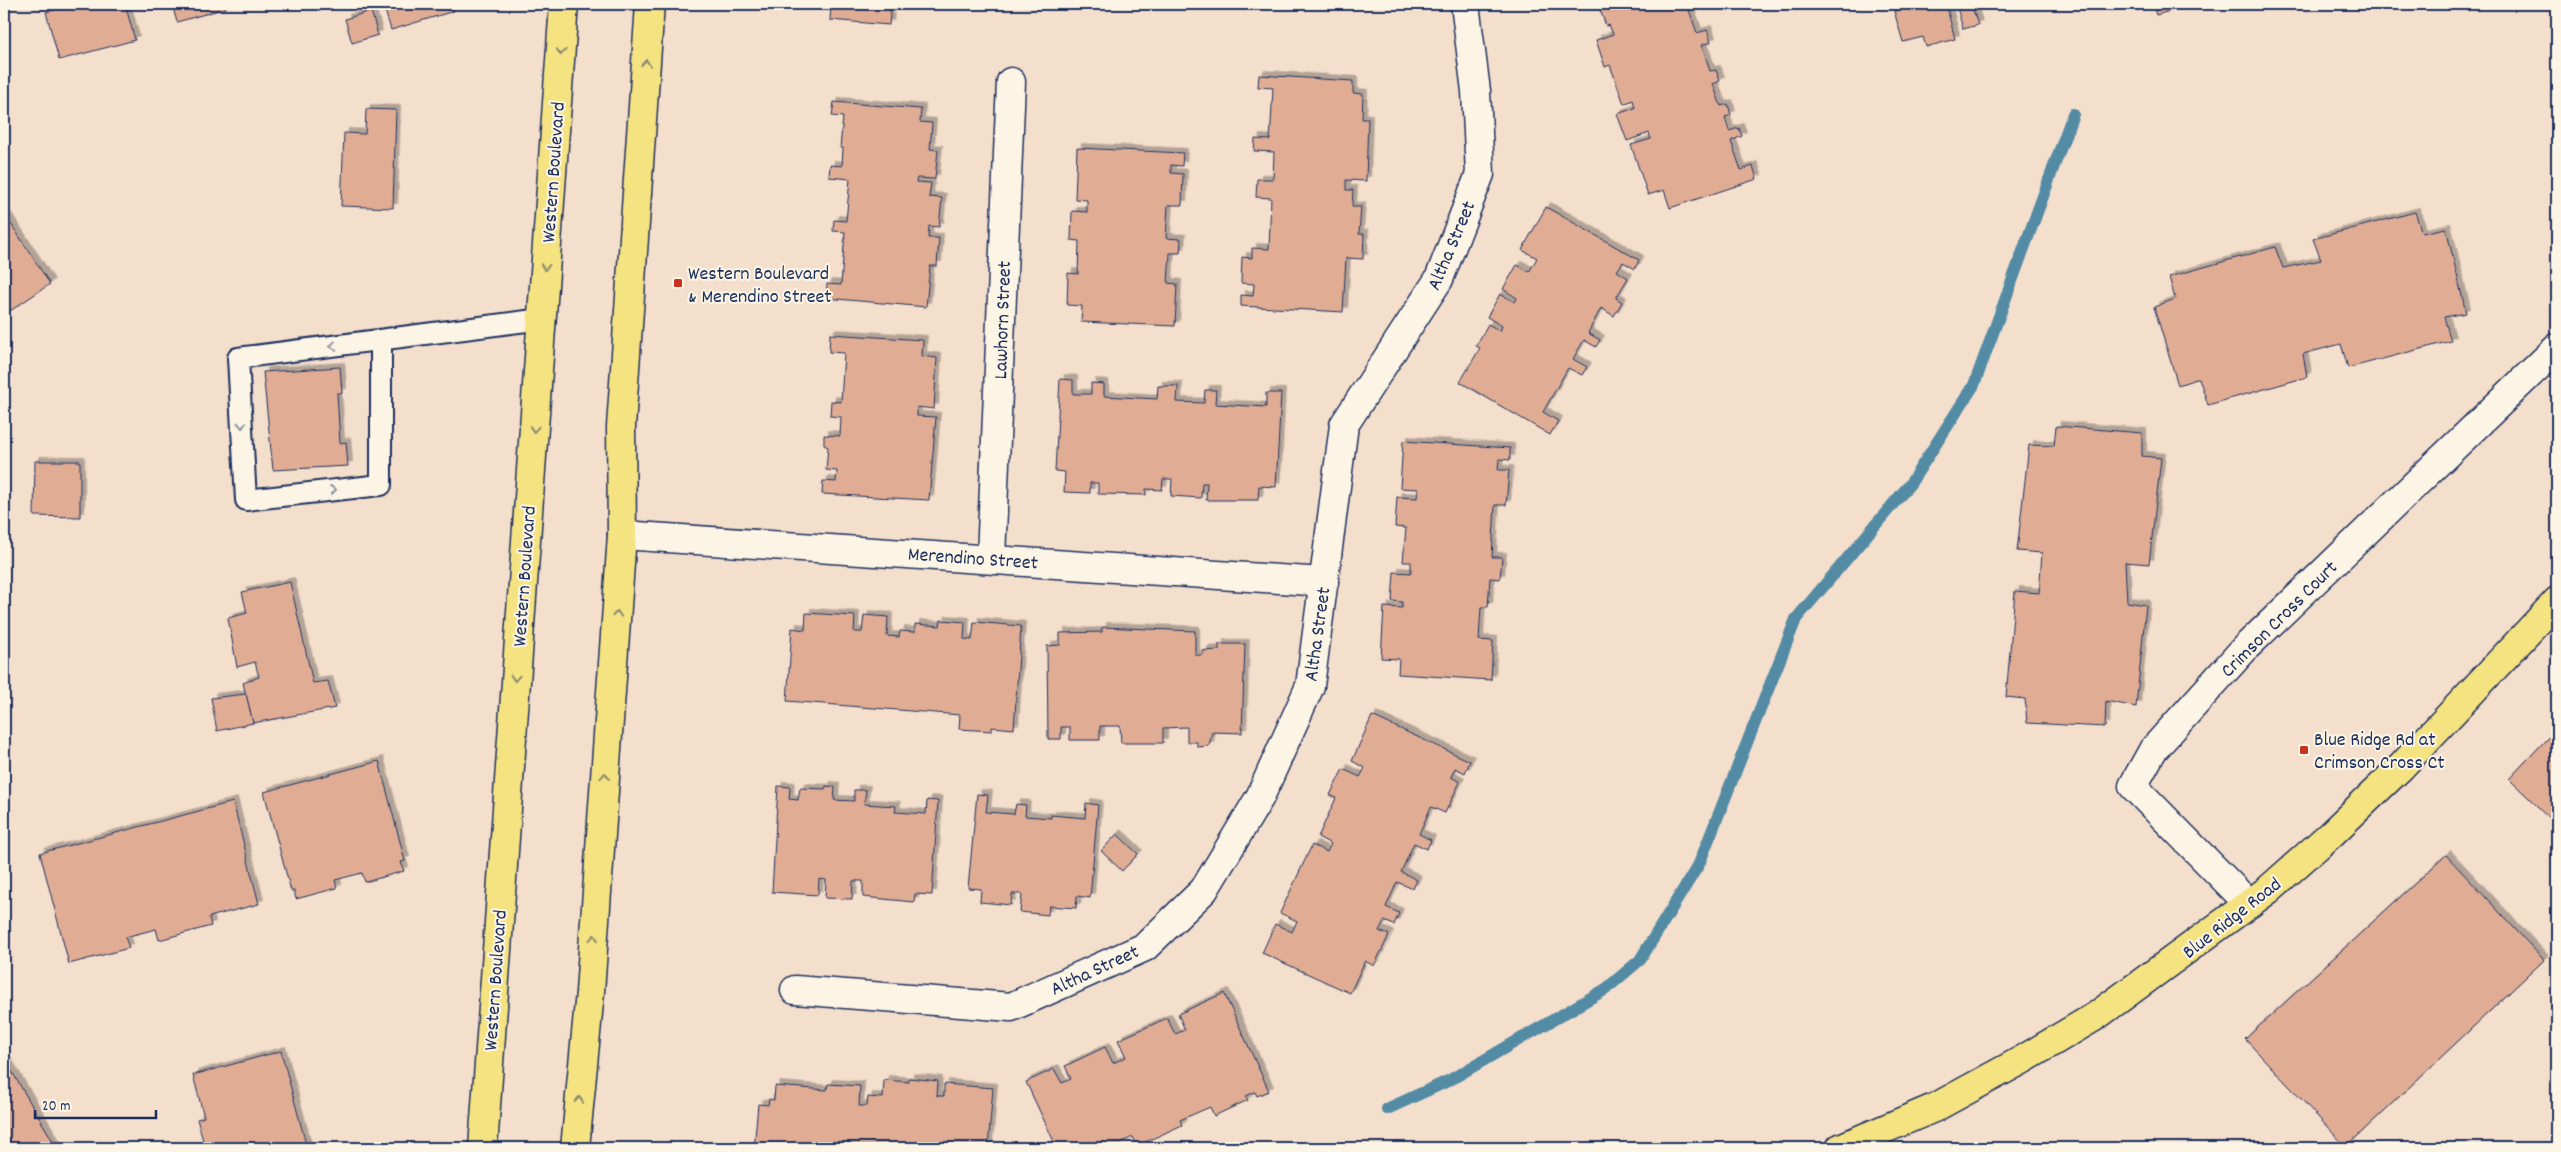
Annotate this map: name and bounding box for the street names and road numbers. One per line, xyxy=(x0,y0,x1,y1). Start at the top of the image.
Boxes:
street label: Western Boulevard xyxy=(536,101,574,244)
street label: Altha Street xyxy=(1421,197,1484,295)
street label: Lawhorn Street xyxy=(988,260,1020,380)
street label: Western Boulevard xyxy=(507,505,545,648)
street label: Merendino Street xyxy=(907,541,1039,579)
street label: Crimson Cross Court xyxy=(2215,555,2345,685)
street label: Altha Street xyxy=(1299,586,1339,683)
street label: Blue Ridge Road xyxy=(2178,872,2288,967)
street label: Western Boulevard xyxy=(478,909,516,1052)
street label: Altha Street xyxy=(1046,939,1144,1004)

